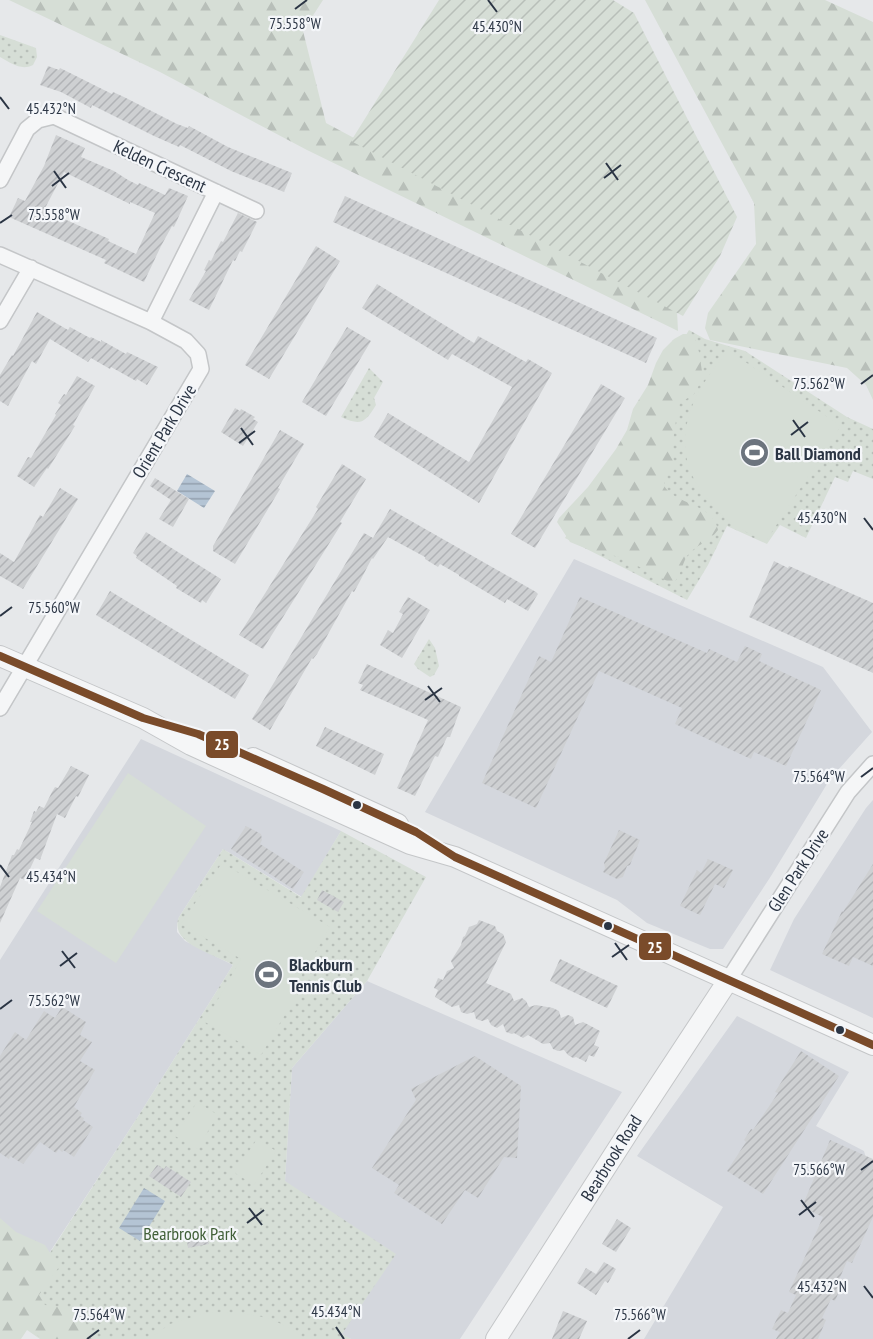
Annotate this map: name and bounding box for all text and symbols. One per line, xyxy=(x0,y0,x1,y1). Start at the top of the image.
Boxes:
text: 75.558°W xyxy=(269,14,321,33)
text: 45.430°N xyxy=(472,17,522,36)
text: 45.432°N xyxy=(26,99,76,118)
street label: Kelden Crescent xyxy=(110,135,210,197)
text: 75.558°W xyxy=(28,205,80,224)
text: 75.562°W xyxy=(793,374,845,393)
street label: Orient Park Drive xyxy=(127,380,201,482)
sports icon: Ball Diamond xyxy=(738,437,770,469)
place label: Ball Diamond xyxy=(775,442,861,465)
text: 45.430°N xyxy=(797,508,847,527)
text: 75.560°W xyxy=(28,598,80,617)
line badge: 25 xyxy=(205,730,239,759)
text: 25 xyxy=(214,734,230,754)
text: 75.564°W xyxy=(793,767,845,786)
unlabelled marker xyxy=(351,799,363,811)
street label: Glen Park Drive xyxy=(762,824,834,916)
text: 45.434°N xyxy=(26,867,76,886)
unlabelled marker xyxy=(602,920,614,932)
line badge: 25 xyxy=(638,932,672,961)
text: 25 xyxy=(647,937,663,957)
place label: Blackburn Tennis Club xyxy=(289,953,362,997)
sports icon: Blackburn Tennis Club xyxy=(252,958,284,990)
text: 75.562°W xyxy=(28,991,80,1010)
unlabelled marker xyxy=(834,1024,846,1036)
street label: Bearbrook Road xyxy=(575,1111,647,1205)
text: 75.566°W xyxy=(793,1160,845,1179)
park label: Bearbrook Park xyxy=(143,1222,237,1245)
text: 45.432°N xyxy=(797,1277,847,1296)
text: 45.434°N xyxy=(311,1302,361,1321)
text: 75.564°W xyxy=(73,1305,125,1324)
text: 75.566°W xyxy=(614,1305,666,1324)

